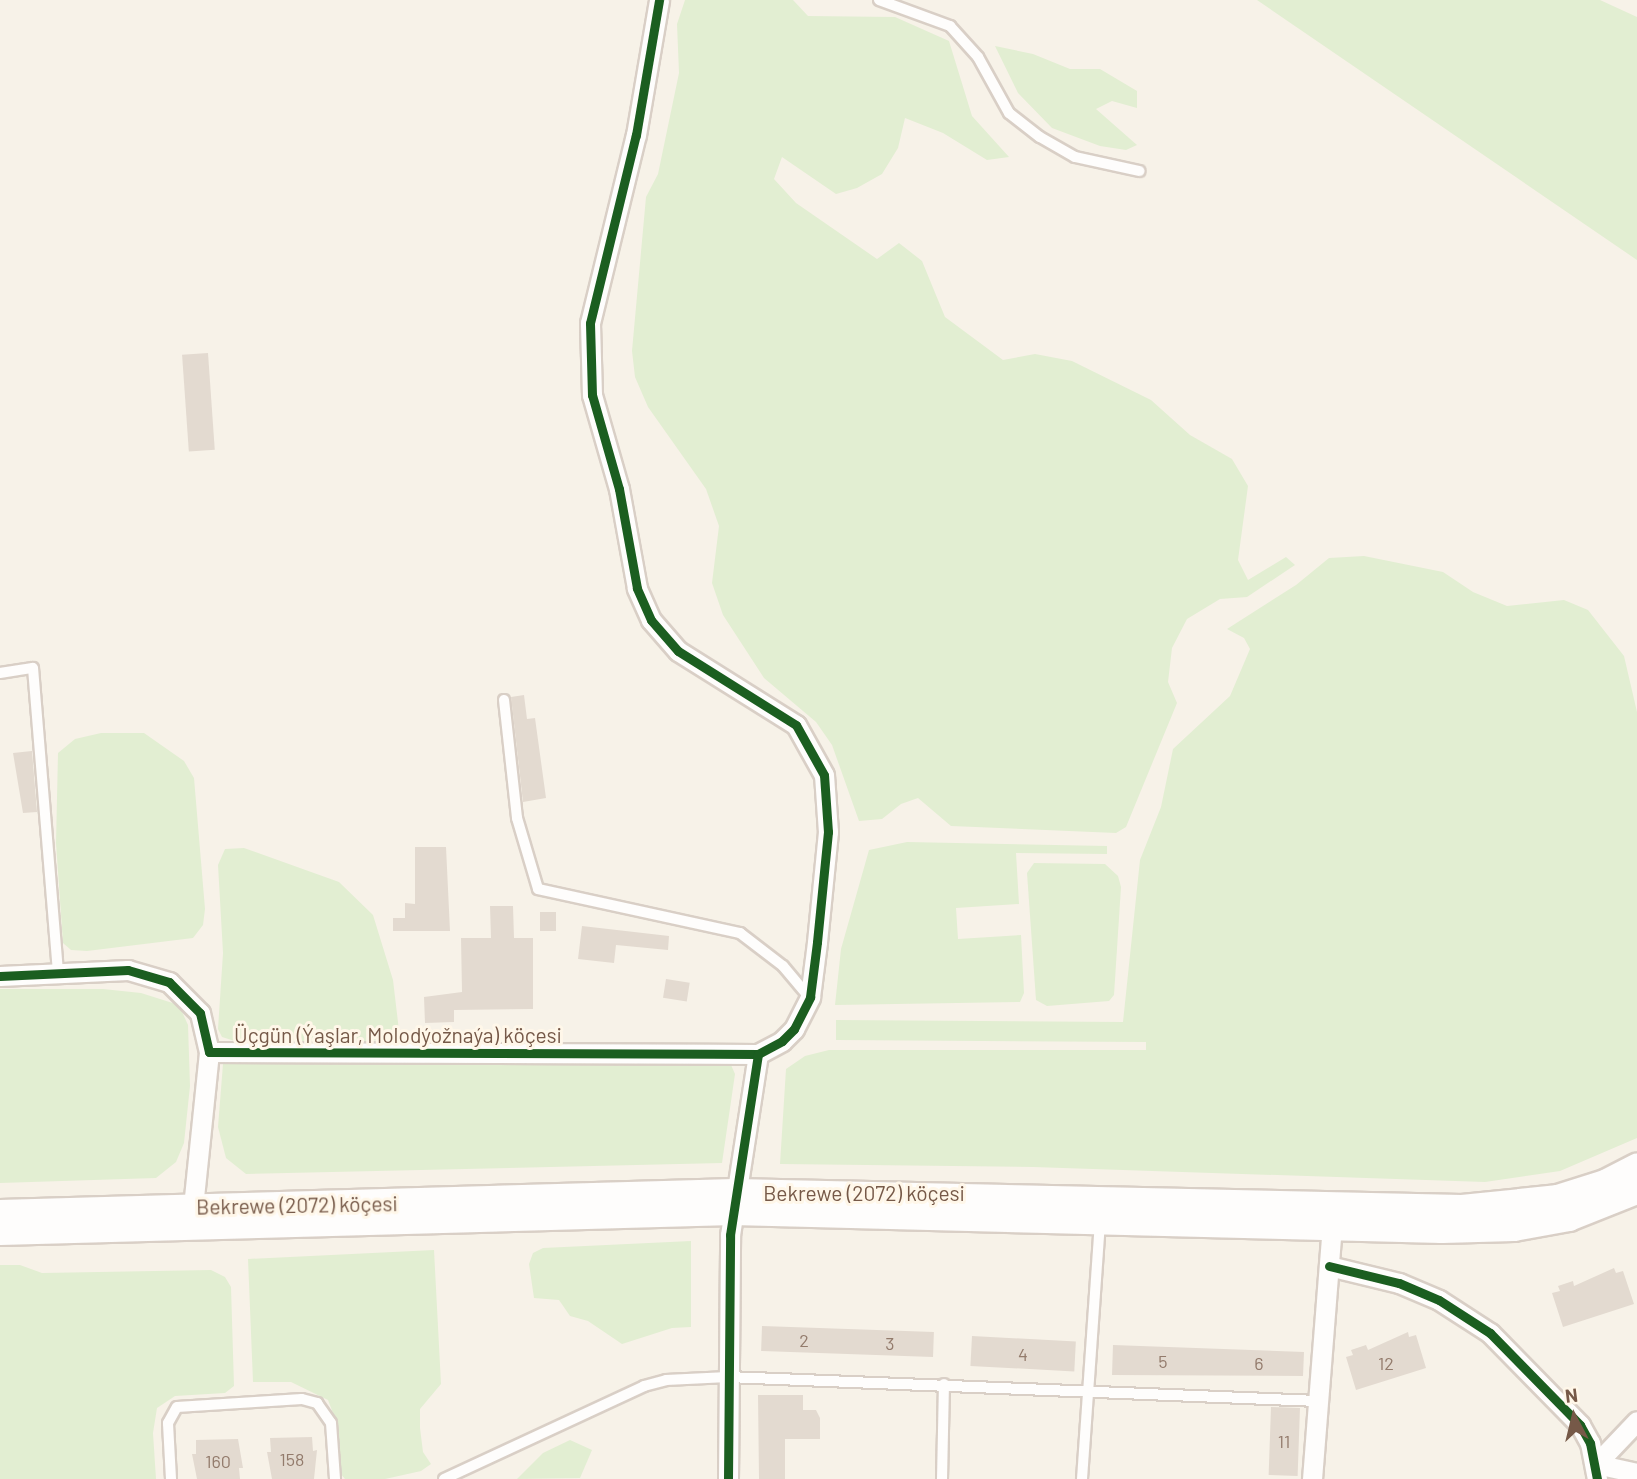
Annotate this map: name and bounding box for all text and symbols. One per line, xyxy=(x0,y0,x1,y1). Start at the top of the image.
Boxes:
street label: Üçgün (Ýaşlar, Molodýožnaýa) köçesi xyxy=(234,1022,562,1048)
street label: Bekrewe (2072) köçesi xyxy=(763,1180,965,1206)
street label: Bekrewe (2072) köçesi xyxy=(196,1191,398,1219)
house number: 2 xyxy=(799,1329,809,1351)
house number: 3 xyxy=(885,1332,895,1354)
house number: 4 xyxy=(1018,1343,1028,1365)
house number: 5 xyxy=(1158,1350,1168,1372)
house number: 6 xyxy=(1254,1352,1264,1374)
house number: 12 xyxy=(1378,1352,1394,1374)
north arrow xyxy=(1539,1381,1609,1451)
text: N xyxy=(1564,1382,1579,1407)
house number: 11 xyxy=(1278,1430,1290,1452)
house number: 158 xyxy=(280,1448,304,1470)
house number: 160 xyxy=(205,1450,231,1472)

